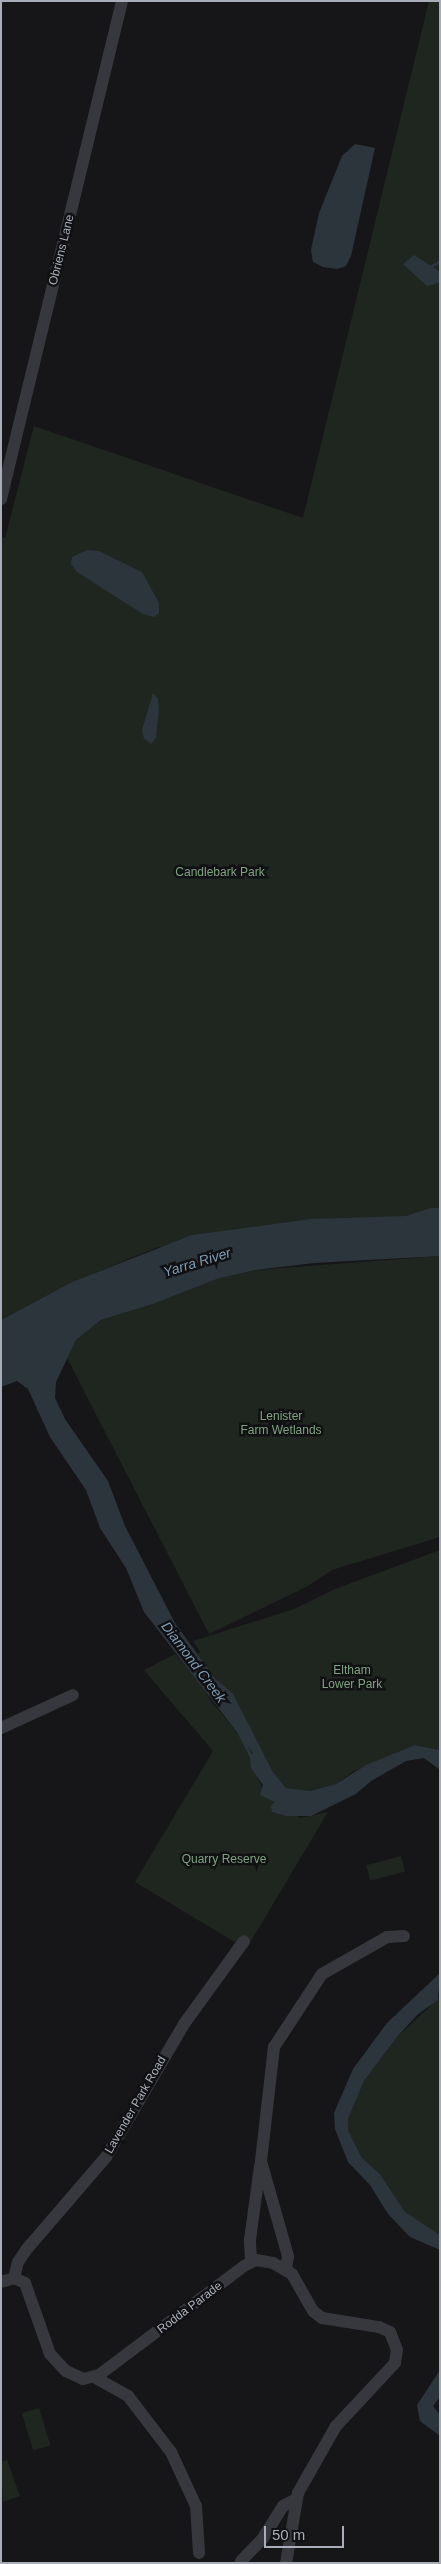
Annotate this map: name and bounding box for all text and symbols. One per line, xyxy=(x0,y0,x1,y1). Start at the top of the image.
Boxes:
street label: Obriens Lane xyxy=(46,213,78,287)
park label: Candlebark Park xyxy=(175,866,265,880)
water label: Yarra River xyxy=(161,1244,233,1280)
park label: Lenister Farm Wetlands xyxy=(240,1410,322,1438)
water label: Diamond Creek xyxy=(158,1618,230,1706)
park label: Eltham Lower Park xyxy=(322,1664,382,1692)
park label: Quarry Reserve xyxy=(182,1853,266,1867)
street label: Lavender Park Road xyxy=(102,2054,170,2156)
street label: Rodda Parade xyxy=(155,2279,225,2337)
scale bar xyxy=(266,2516,346,2548)
text: 50 m xyxy=(272,2526,305,2543)

